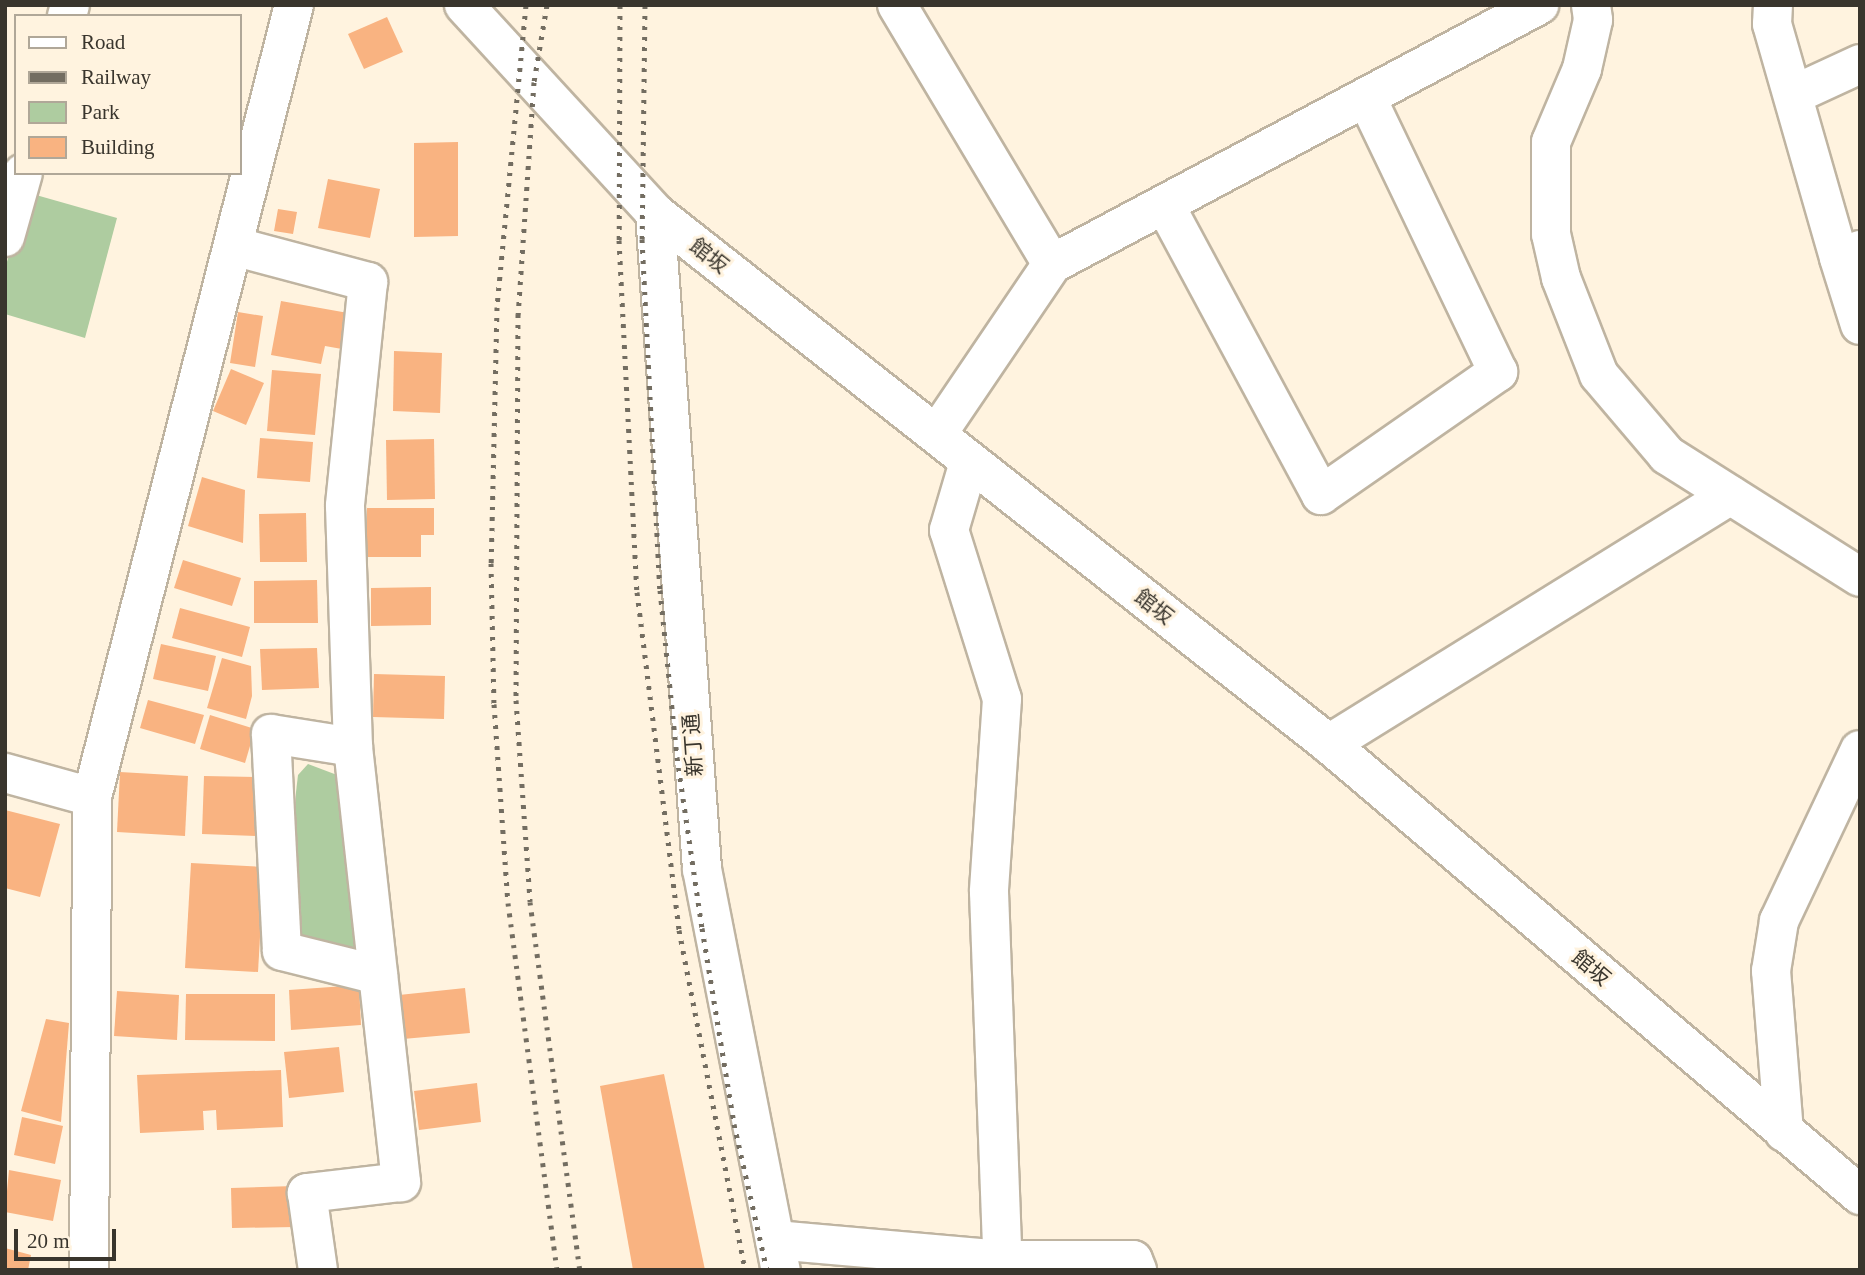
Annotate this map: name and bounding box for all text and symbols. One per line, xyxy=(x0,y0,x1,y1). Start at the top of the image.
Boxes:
legend xyxy=(14,14,242,175)
text: Road xyxy=(81,30,125,54)
text: Railway xyxy=(81,65,151,89)
text: Park xyxy=(81,100,120,124)
text: Building xyxy=(81,135,155,159)
street label: 館坂 xyxy=(685,233,733,279)
street label: 館坂 xyxy=(1130,584,1178,630)
street label: 新丁通 xyxy=(678,713,708,777)
street label: 館坂 xyxy=(1567,945,1615,991)
scale bar xyxy=(18,1216,119,1260)
text: 20 m xyxy=(27,1229,70,1253)

